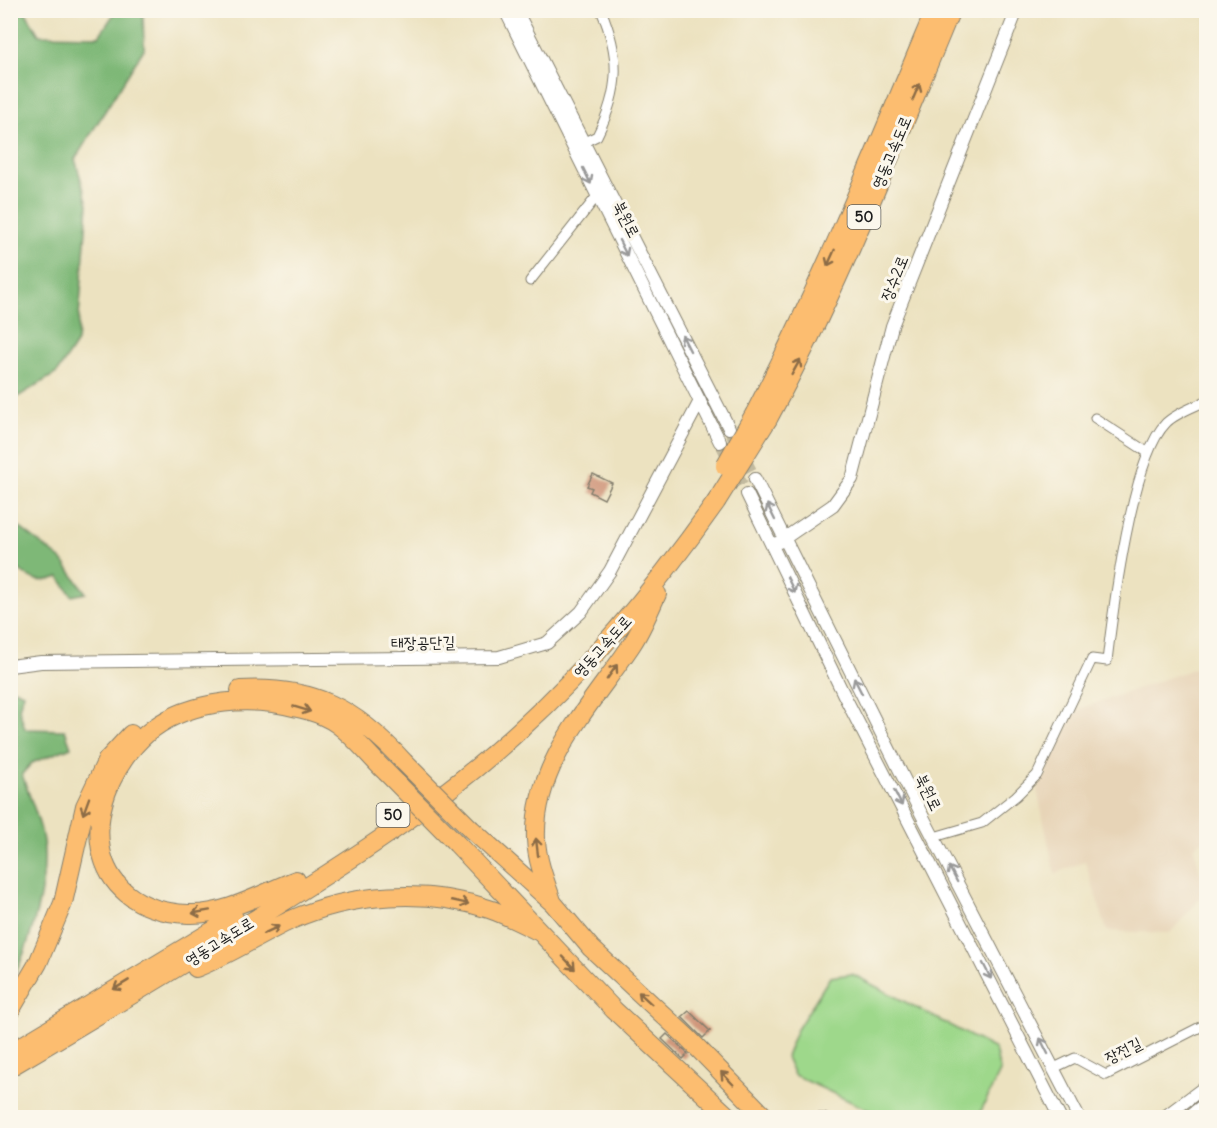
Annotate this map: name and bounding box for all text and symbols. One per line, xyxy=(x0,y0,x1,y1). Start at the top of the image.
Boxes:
one-way arrow xyxy=(911,84,922,102)
street label: 영동고속도로 xyxy=(867,113,915,191)
one-way arrow xyxy=(582,166,593,184)
street label: 북원로 xyxy=(609,197,645,241)
road number: 50 xyxy=(848,205,880,229)
one-way arrow xyxy=(618,239,629,257)
one-way arrow xyxy=(824,249,835,267)
street label: 장수2로 xyxy=(876,252,912,304)
one-way arrow xyxy=(679,334,691,352)
one-way arrow xyxy=(790,359,802,376)
one-way arrow xyxy=(765,503,776,521)
one-way arrow xyxy=(785,575,797,593)
street label: 영동고속도로 xyxy=(569,611,635,681)
street label: 태장공단길 xyxy=(391,631,455,653)
one-way arrow xyxy=(606,664,618,681)
one-way arrow xyxy=(852,677,864,695)
one-way arrow xyxy=(292,704,311,715)
street label: 북원로 xyxy=(912,770,946,814)
one-way arrow xyxy=(892,788,904,806)
one-way arrow xyxy=(79,797,90,815)
road number: 50 xyxy=(376,803,410,827)
one-way arrow xyxy=(532,837,543,857)
one-way arrow xyxy=(947,865,958,883)
one-way arrow xyxy=(450,897,469,908)
one-way arrow xyxy=(192,907,211,918)
street label: 영동고속도로 xyxy=(181,912,257,970)
one-way arrow xyxy=(262,923,280,935)
one-way arrow xyxy=(562,955,577,970)
one-way arrow xyxy=(981,962,993,979)
one-way arrow xyxy=(113,980,130,992)
one-way arrow xyxy=(638,991,653,1005)
street label: 장전길 xyxy=(1101,1032,1145,1068)
one-way arrow xyxy=(1037,1038,1049,1056)
one-way arrow xyxy=(720,1070,735,1085)

